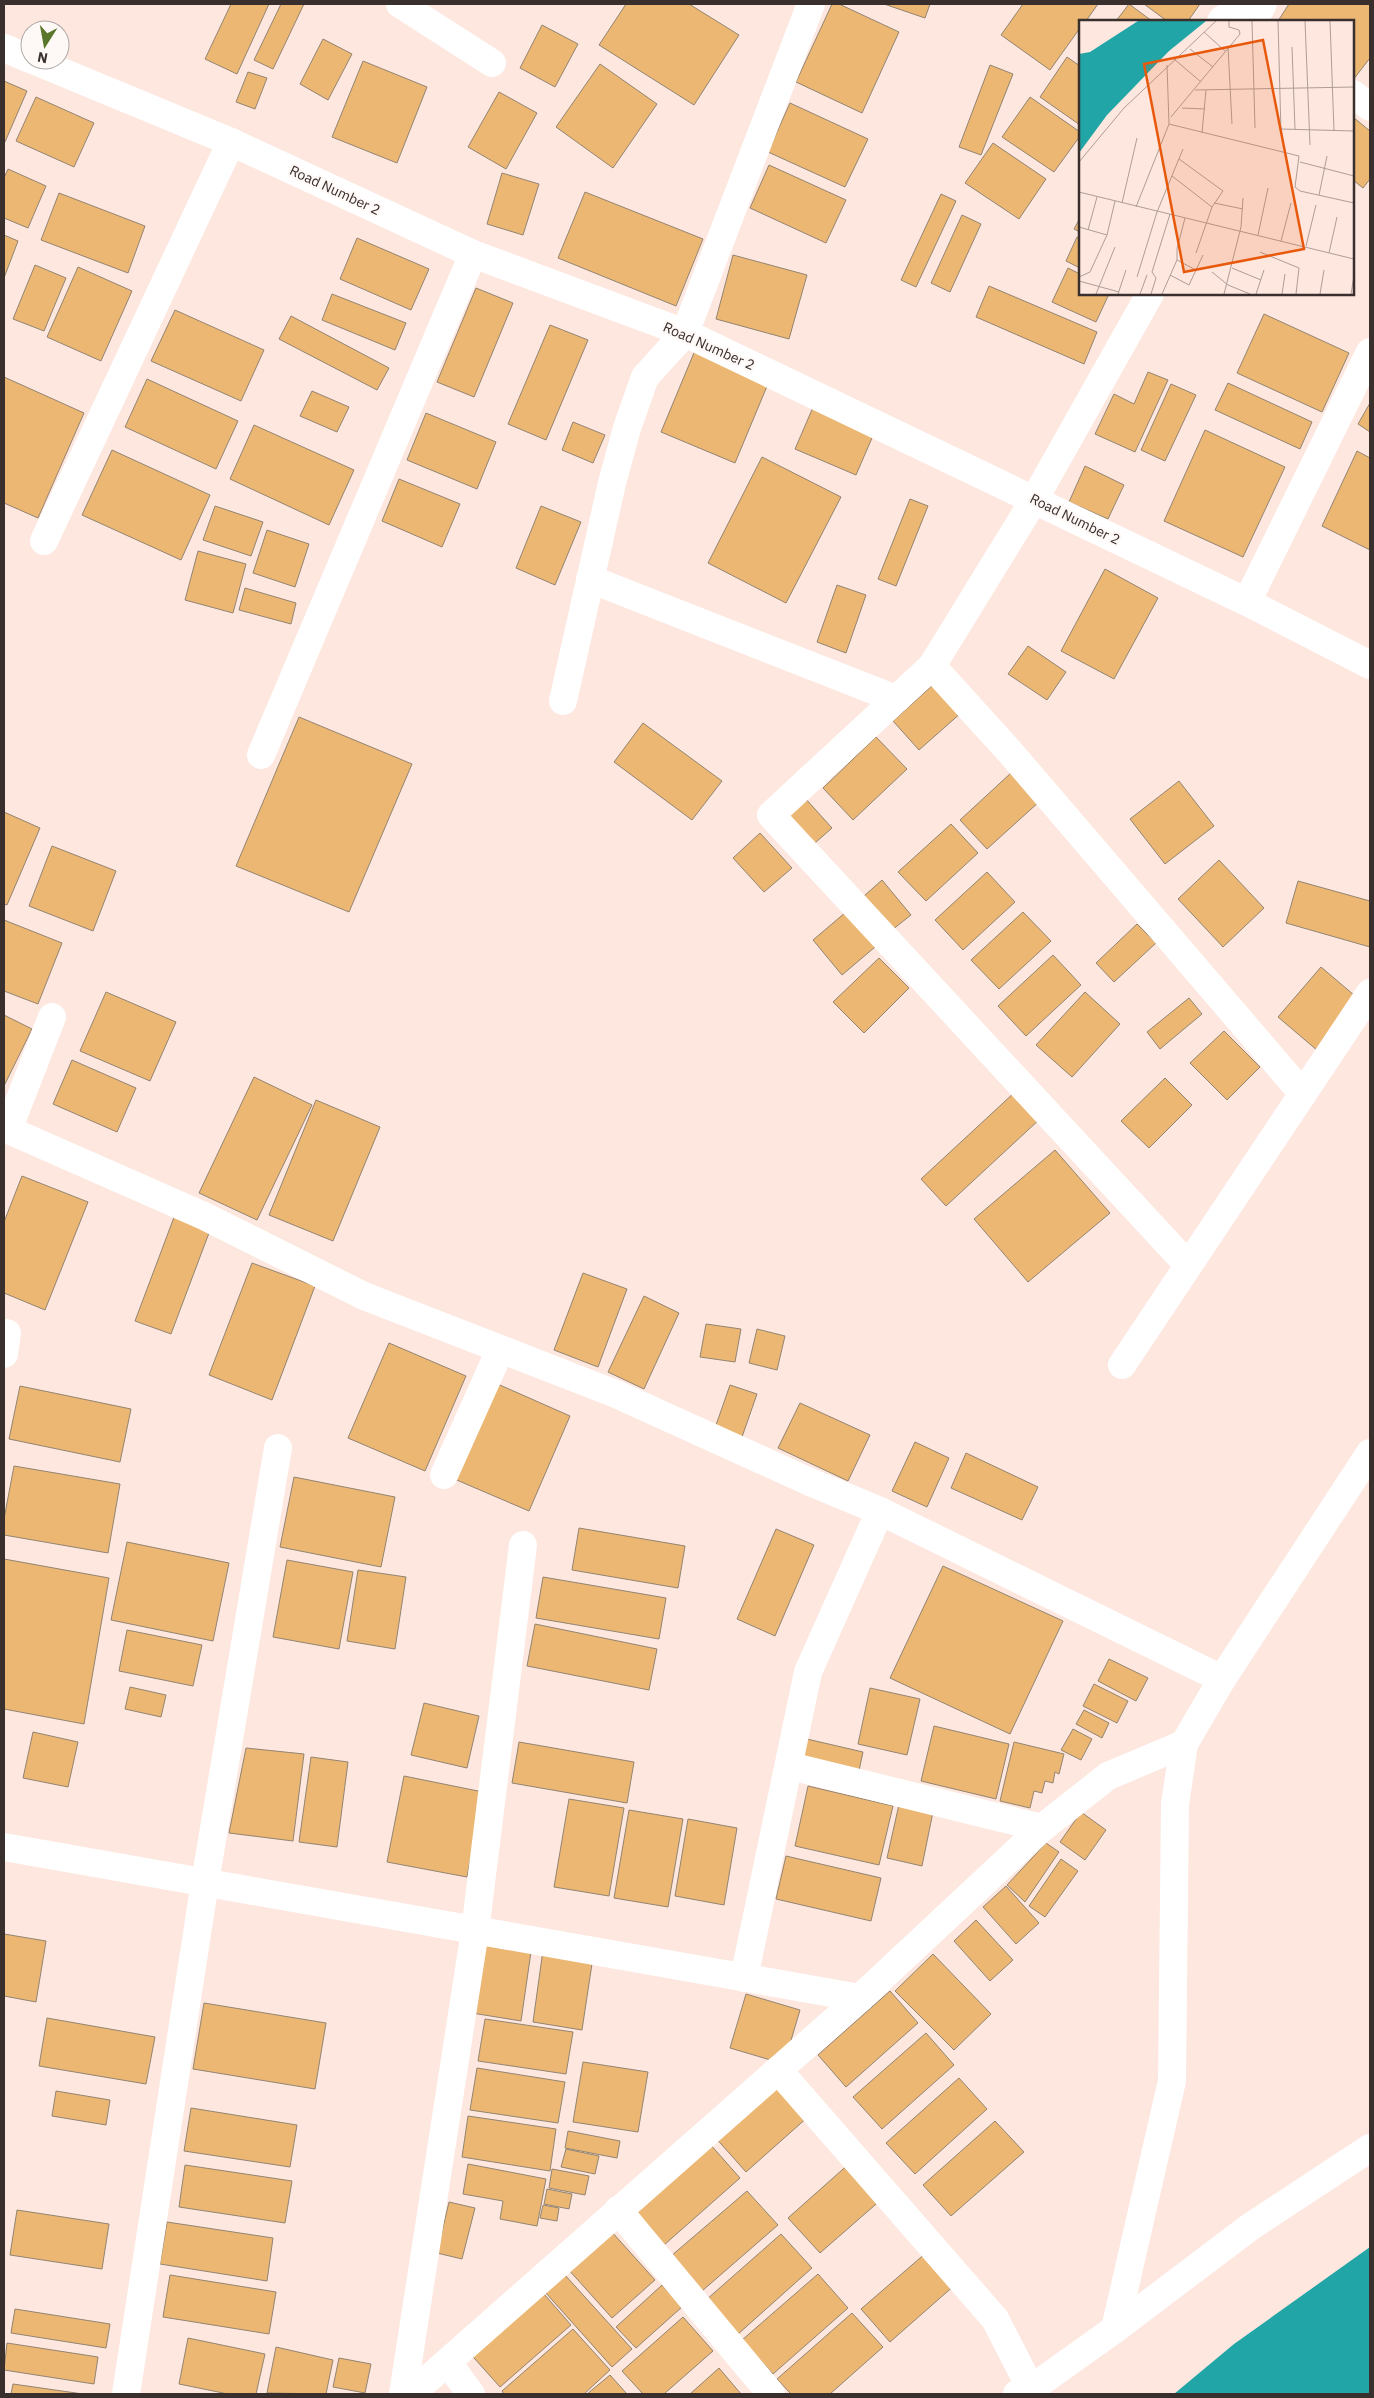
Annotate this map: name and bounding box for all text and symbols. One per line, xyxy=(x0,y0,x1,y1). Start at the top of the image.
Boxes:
north arrow xyxy=(20,20,70,70)
inset map xyxy=(1079,20,1354,295)
text: N xyxy=(36,48,49,68)
street label: Road Number 2 xyxy=(287,161,383,219)
street label: Road Number 2 xyxy=(660,318,758,374)
street label: Road Number 2 xyxy=(1027,489,1123,549)

